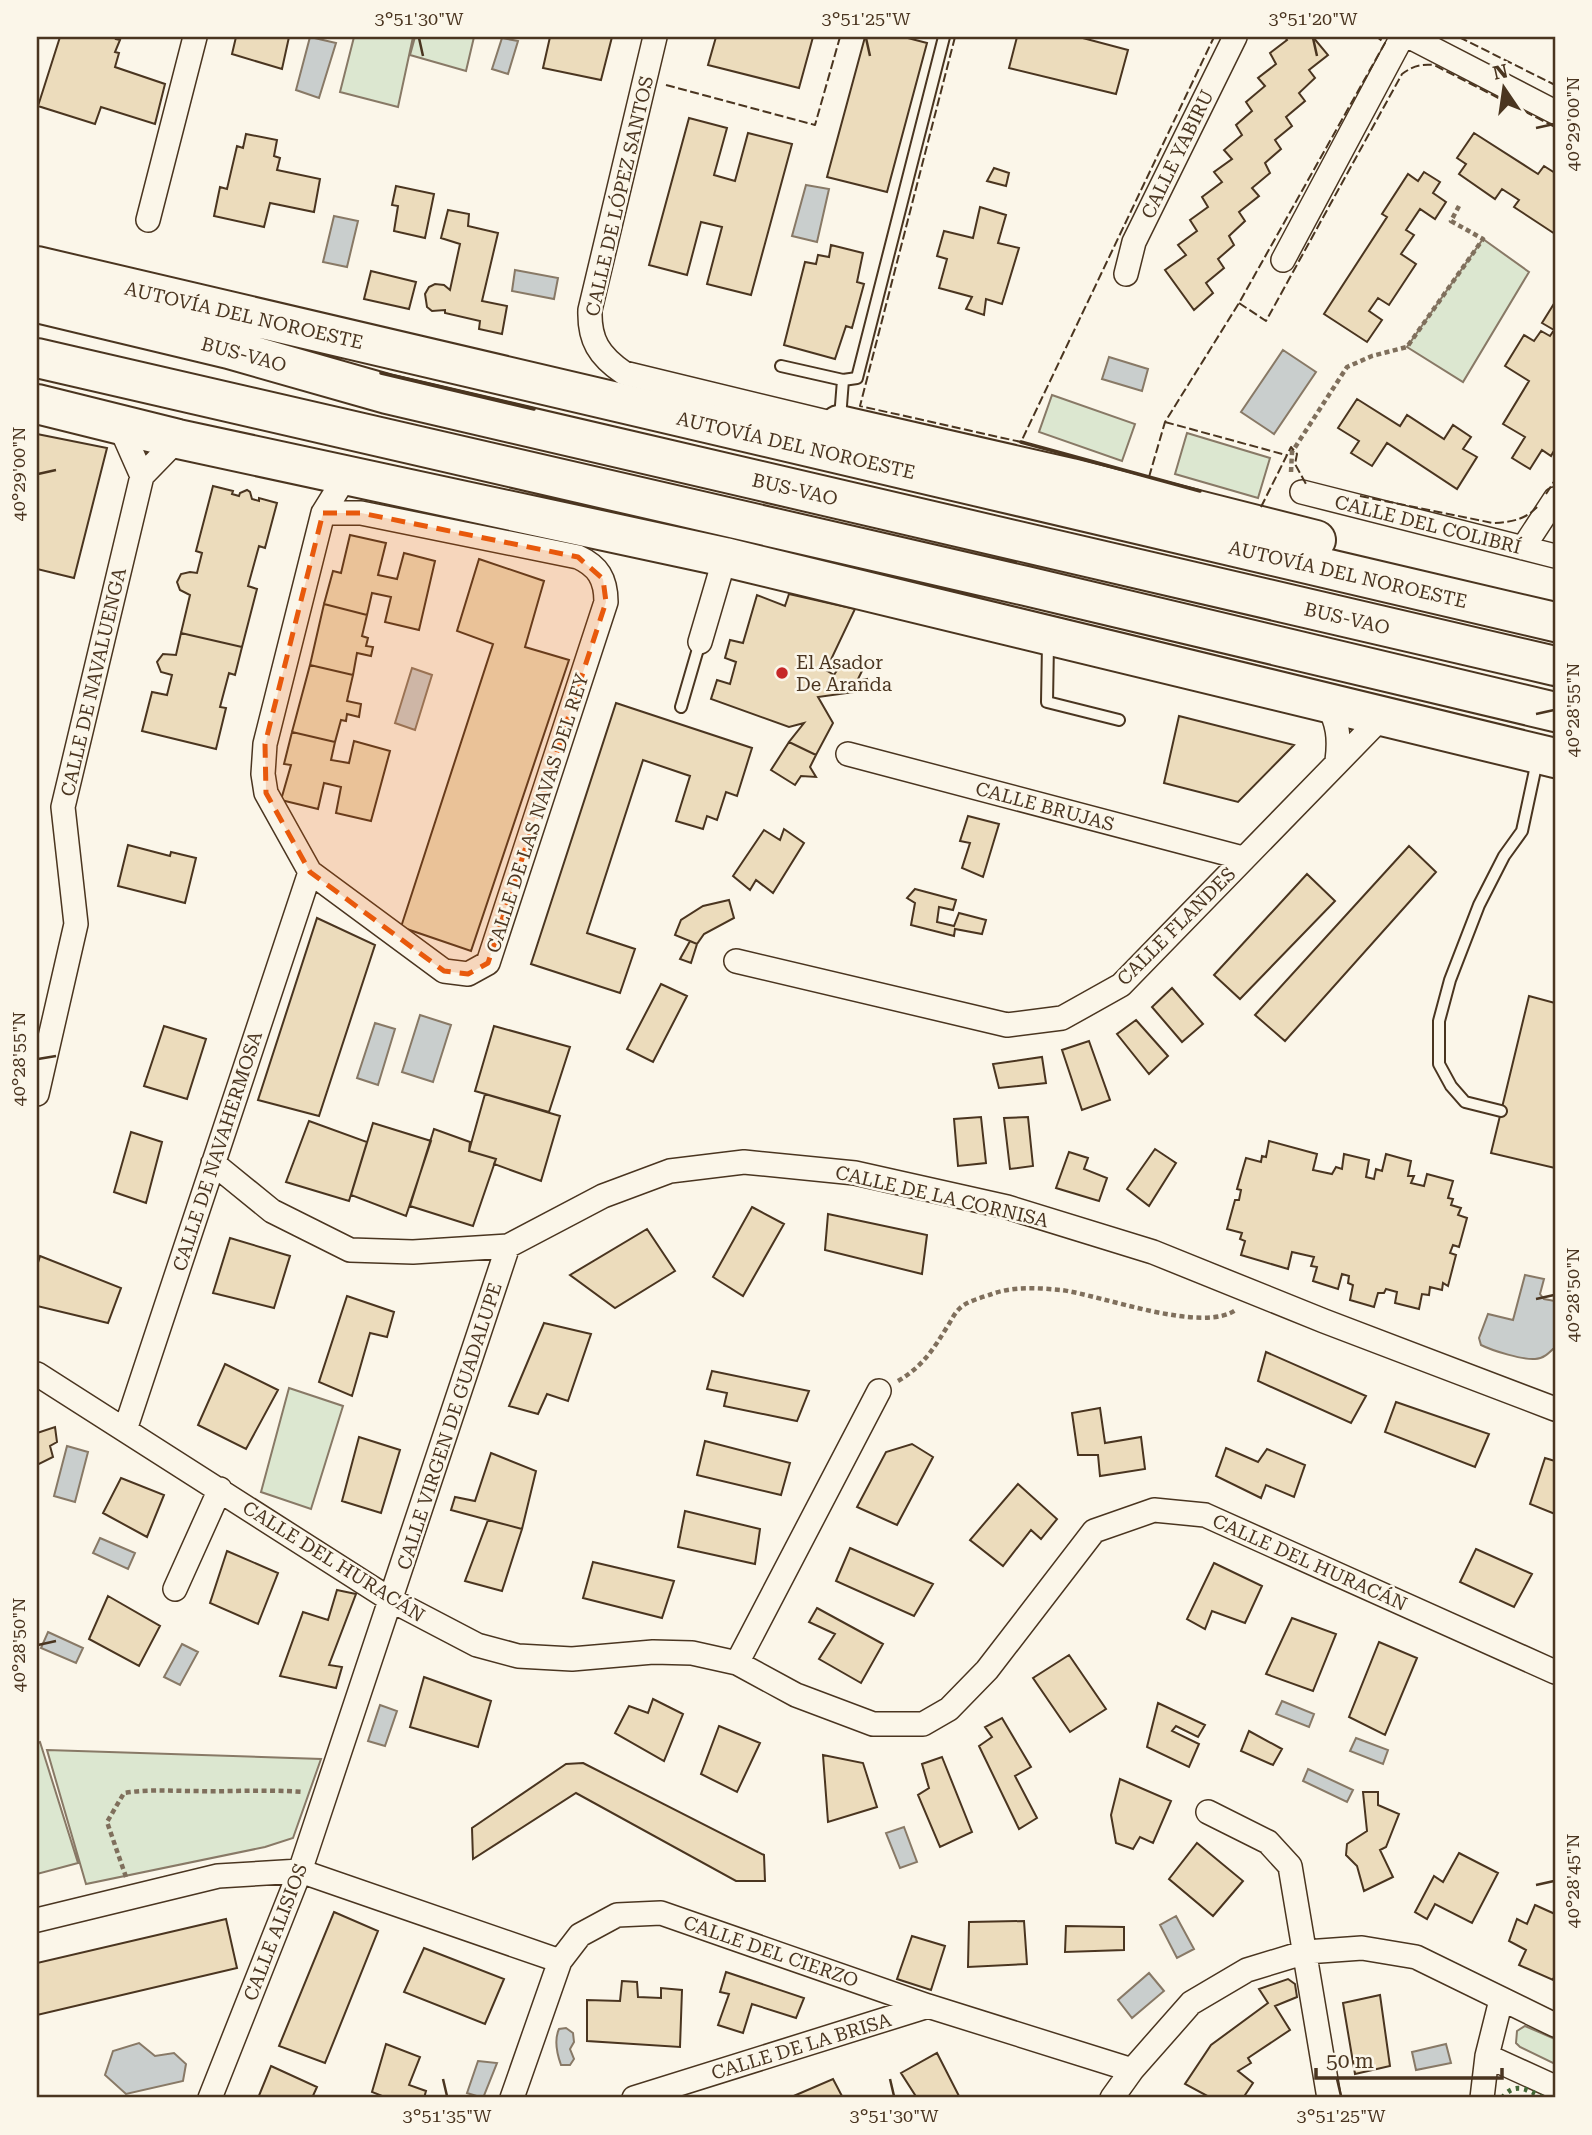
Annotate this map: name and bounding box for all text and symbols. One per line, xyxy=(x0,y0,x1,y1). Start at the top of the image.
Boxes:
text: 3°51'30"W xyxy=(375,8,464,29)
text: 3°51'25"W xyxy=(822,8,911,29)
text: 3°51'20"W xyxy=(1269,8,1358,29)
north arrow xyxy=(1470,52,1540,122)
text: N xyxy=(1491,59,1510,85)
street label: CALLE DE LÓPEZ SANTOS xyxy=(581,74,658,319)
text: 40°29'00"N xyxy=(1562,77,1583,171)
street label: CALLE YABIRU xyxy=(1136,86,1219,222)
street label: AUTOVÍA DEL NOROESTE xyxy=(122,277,365,354)
street label: BUS-VAO xyxy=(199,332,289,377)
street label: AUTOVÍA DEL NOROESTE xyxy=(674,407,917,484)
text: 40°29'00"N xyxy=(8,427,29,521)
street label: BUS-VAO xyxy=(750,468,840,510)
street label: CALLE DEL COLIBRÍ xyxy=(1332,490,1524,559)
street label: AUTOVÍA DEL NOROESTE xyxy=(1226,536,1469,613)
street label: CALLE DE NAVALUENGA xyxy=(56,565,131,799)
street label: BUS-VAO xyxy=(1302,597,1392,639)
place label: El Asador De Aranda xyxy=(796,651,893,696)
text: 40°28'55"N xyxy=(1562,663,1583,757)
marker: El Asador De Aranda xyxy=(774,665,790,681)
street label: CALLE DE LAS NAVAS DEL REY xyxy=(481,671,594,956)
street label: CALLE BRUJAS xyxy=(973,777,1117,836)
street label: CALLE FLANDES xyxy=(1112,862,1240,990)
text: 40°28'55"N xyxy=(8,1012,29,1106)
street label: CALLE DE NAVAHERMOSA xyxy=(168,1028,267,1274)
street label: CALLE DE LA CORNISA xyxy=(833,1161,1051,1232)
text: 40°28'50"N xyxy=(1562,1248,1583,1342)
street label: CALLE VIRGEN DE GUADALUPE xyxy=(392,1280,507,1573)
street label: CALLE DEL HURACÁN xyxy=(238,1496,429,1627)
street label: CALLE DEL HURACÁN xyxy=(1209,1509,1411,1616)
text: 40°28'50"N xyxy=(8,1598,29,1692)
text: 40°28'45"N xyxy=(1562,1834,1583,1928)
street label: CALLE ALISIOS xyxy=(239,1860,312,2004)
street label: CALLE DEL CIERZO xyxy=(680,1911,861,1992)
street label: CALLE DE LA BRISA xyxy=(708,2008,895,2085)
scale bar xyxy=(1316,2037,1501,2081)
text: 50 m xyxy=(1326,2049,1374,2073)
text: 3°51'35"W xyxy=(403,2105,492,2126)
text: 3°51'30"W xyxy=(850,2105,939,2126)
text: 3°51'25"W xyxy=(1297,2105,1386,2126)

